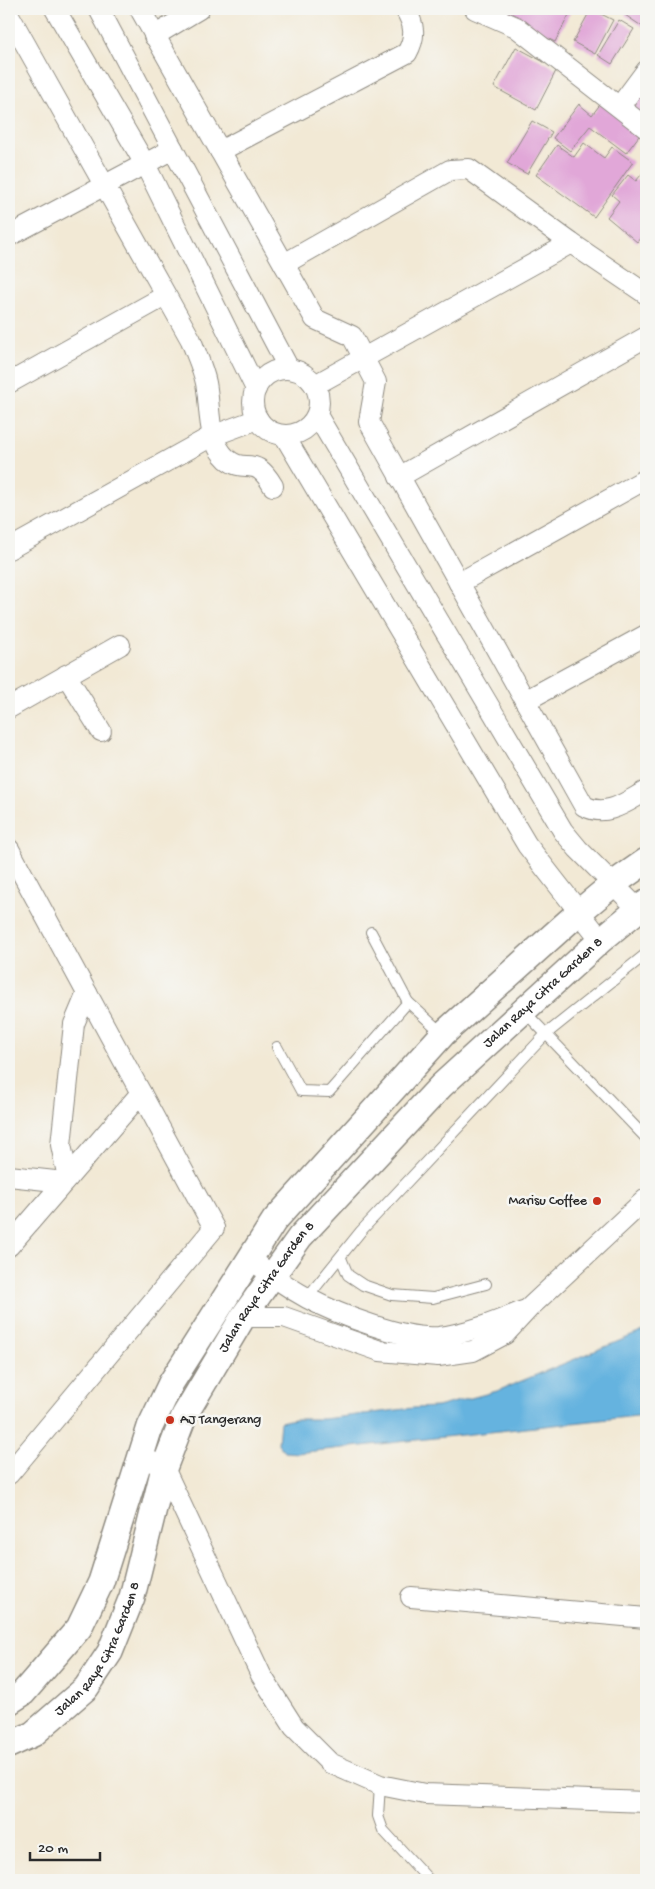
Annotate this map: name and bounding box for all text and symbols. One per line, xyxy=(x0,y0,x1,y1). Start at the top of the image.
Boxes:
street label: Jalan Raya Citra Garden 8 xyxy=(480,934,607,1052)
place label: Marisu Coffee xyxy=(509,1193,588,1210)
marker: Marisu Coffee xyxy=(591,1195,603,1207)
street label: Jalan Raya Citra Garden 8 xyxy=(215,1218,319,1356)
place label: AJ Tangerang xyxy=(180,1412,261,1429)
marker: AJ Tangerang xyxy=(164,1414,176,1426)
street label: Jalan Raya Citra Garden 8 xyxy=(51,1580,144,1720)
scale bar xyxy=(30,1829,100,1861)
text: 20 m xyxy=(38,1840,68,1858)

